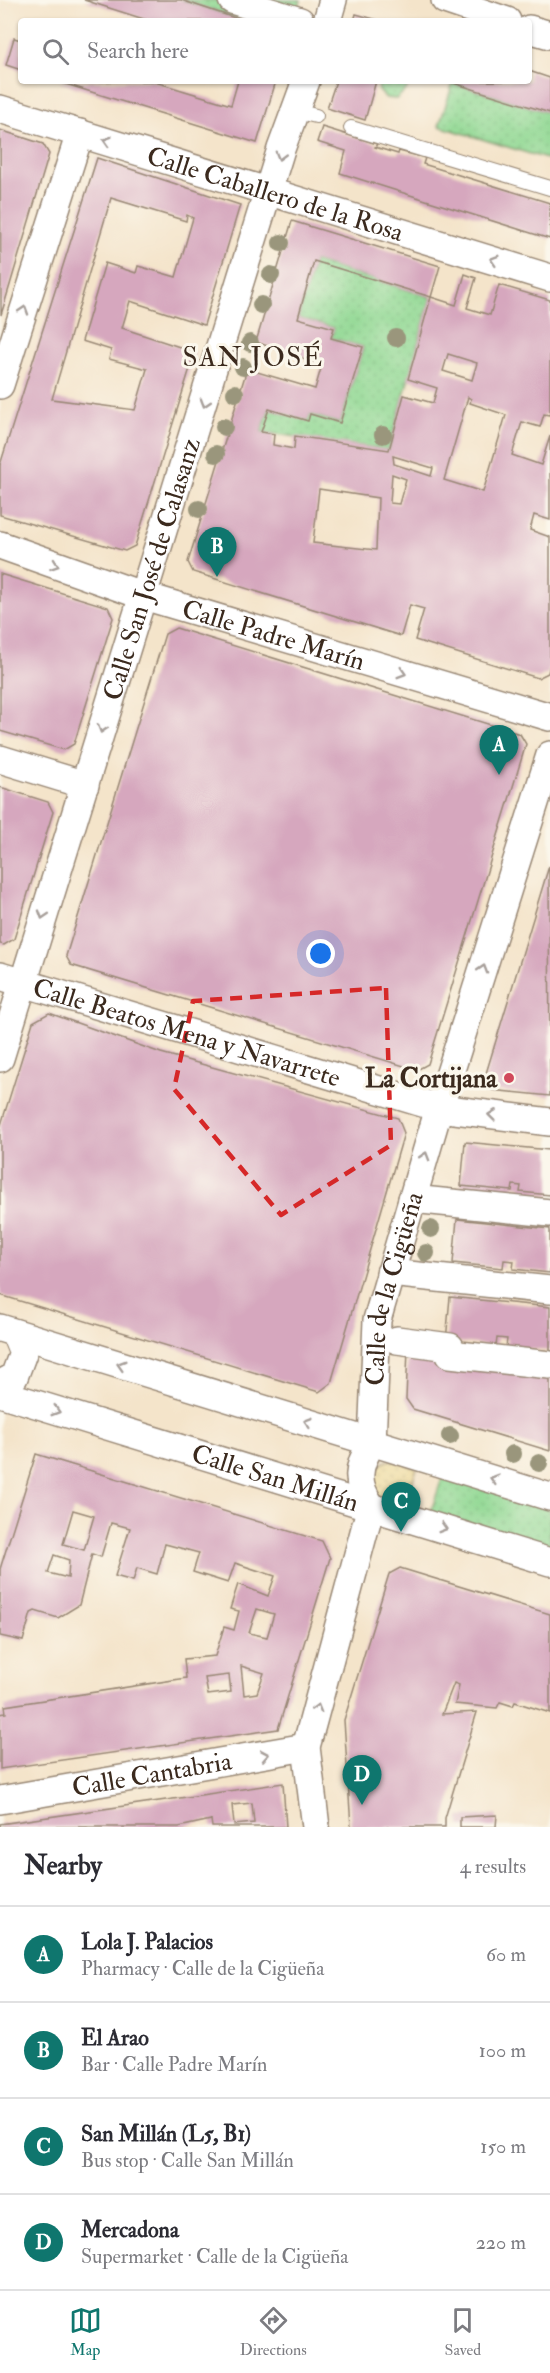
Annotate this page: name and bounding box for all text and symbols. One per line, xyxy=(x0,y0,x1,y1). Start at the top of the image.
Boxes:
search box xyxy=(18,18,532,84)
icon: search xyxy=(39,35,72,68)
text: Search here xyxy=(87,37,189,65)
one-way arrow xyxy=(102,136,113,148)
street label: Calle Caballero de la Rosa xyxy=(143,140,407,249)
one-way arrow xyxy=(275,150,287,161)
one-way arrow xyxy=(489,255,500,268)
one-way arrow xyxy=(17,305,30,316)
district label: SAN JOSÉ xyxy=(182,340,324,374)
one-way arrow xyxy=(199,397,212,408)
street label: Calle San José de Calasanz xyxy=(97,434,208,704)
pin: B xyxy=(198,528,236,577)
one-way arrow xyxy=(49,557,60,570)
street label: Calle Padre Marín xyxy=(178,593,368,678)
one-way arrow xyxy=(396,666,407,678)
one-way arrow xyxy=(97,723,110,734)
pin: A xyxy=(480,726,518,775)
one-way arrow xyxy=(38,909,51,920)
your location xyxy=(306,939,335,968)
one-way arrow xyxy=(476,964,488,975)
street label: Calle Beatos Mena y Navarrete xyxy=(29,972,344,1094)
place label: La Cortijana xyxy=(365,1063,498,1095)
marker: La Cortijana xyxy=(502,1071,516,1085)
one-way arrow xyxy=(487,1109,497,1121)
one-way arrow xyxy=(418,1151,430,1161)
street label: Calle de la Cigüeña xyxy=(359,1188,431,1386)
one-way arrow xyxy=(116,1360,127,1372)
one-way arrow xyxy=(50,1404,61,1416)
one-way arrow xyxy=(303,1417,314,1429)
street label: Calle San Millán xyxy=(188,1438,362,1519)
one-way arrow xyxy=(489,1474,500,1486)
pin: C xyxy=(382,1482,420,1532)
one-way arrow xyxy=(437,1521,448,1534)
one-way arrow xyxy=(310,1703,322,1714)
street label: Calle Cantabria xyxy=(70,1745,234,1804)
one-way arrow xyxy=(259,1749,269,1762)
pin: D xyxy=(342,1756,382,1805)
text: Nearby xyxy=(24,1850,102,1882)
text: 4 results xyxy=(460,1854,526,1879)
text: Lola J. Palacios xyxy=(81,1928,213,1956)
text: A xyxy=(37,1942,50,1967)
text: 60 m xyxy=(486,1942,526,1967)
text: Pharmacy · Calle de la Cigüeña xyxy=(81,1956,324,1981)
text: El Arao xyxy=(81,2024,149,2052)
text: B xyxy=(37,2038,50,2063)
text: 100 m xyxy=(479,2038,526,2063)
text: Bar · Calle Padre Marín xyxy=(81,2052,267,2077)
text: San Millán (L5, B1) xyxy=(81,2120,251,2148)
text: C xyxy=(36,2134,51,2159)
text: 150 m xyxy=(480,2134,526,2159)
text: Bus stop · Calle San Millán xyxy=(81,2148,294,2173)
text: Mercadona xyxy=(81,2216,179,2244)
text: D xyxy=(35,2230,52,2255)
text: 220 m xyxy=(476,2230,526,2255)
text: Supermarket · Calle de la Cigüeña xyxy=(81,2244,348,2269)
tab: Map xyxy=(69,2304,102,2360)
tab: Directions xyxy=(240,2304,307,2360)
tab: Saved xyxy=(445,2304,481,2360)

